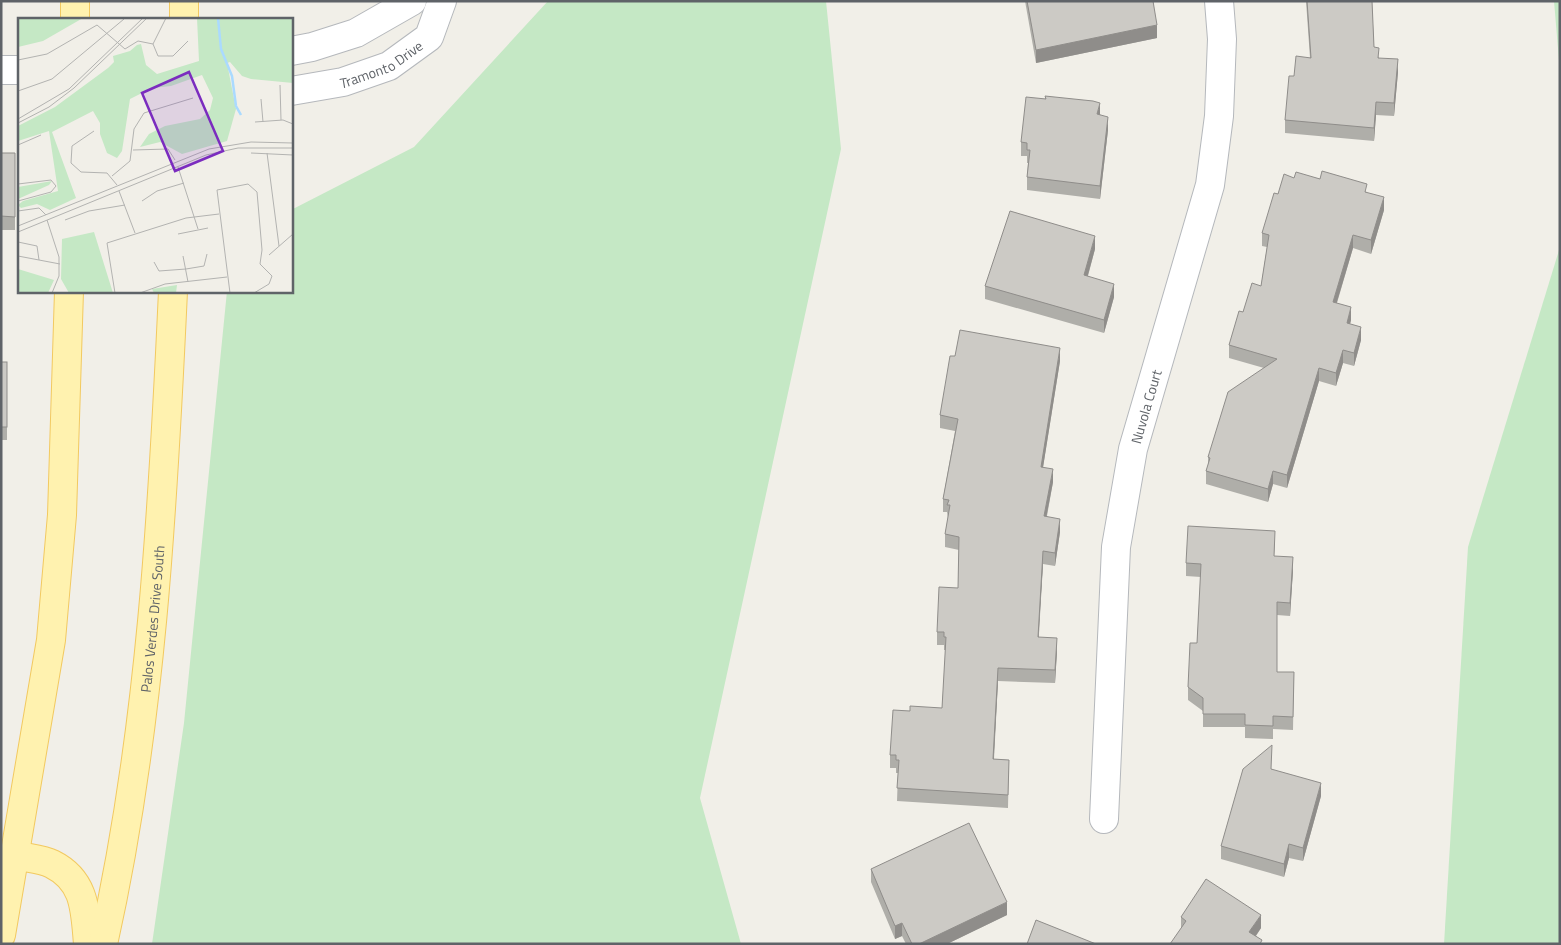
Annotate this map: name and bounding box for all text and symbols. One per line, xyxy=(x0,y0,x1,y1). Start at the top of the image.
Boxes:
inset map xyxy=(18,18,292,292)
street label: Tramonto Drive xyxy=(338,35,427,93)
street label: Nuvola Court xyxy=(1125,367,1166,446)
street label: Palos Verdes Drive South xyxy=(134,545,169,694)

